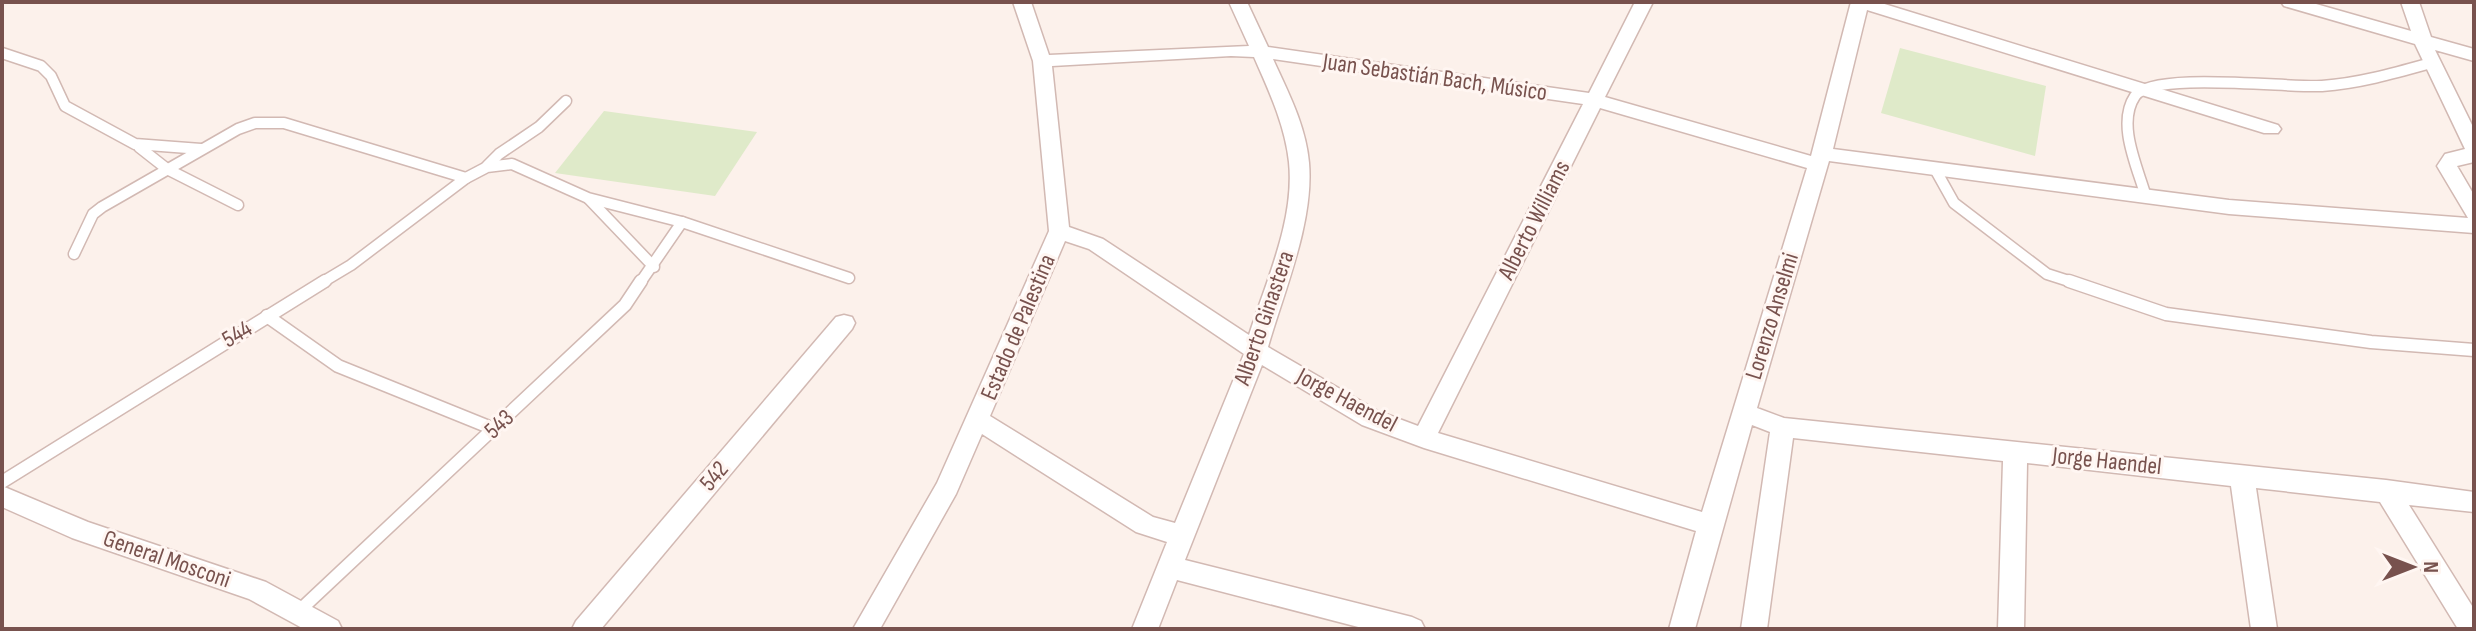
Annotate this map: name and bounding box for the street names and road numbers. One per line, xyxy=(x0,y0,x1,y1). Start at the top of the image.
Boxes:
street label: Juan Sebastián Bach, Músico xyxy=(1320,47,1549,107)
street label: Alberto Williams xyxy=(1491,156,1576,285)
street label: Alberto Ginastera xyxy=(1227,247,1300,390)
street label: Lorenzo Anselmi xyxy=(1739,249,1805,383)
street label: Estado de Palestina xyxy=(974,250,1062,404)
street label: 544 xyxy=(217,314,257,354)
street label: Jorge Haendel xyxy=(1291,361,1402,439)
street label: 543 xyxy=(478,403,520,445)
street label: Jorge Haendel xyxy=(2050,441,2163,481)
street label: 542 xyxy=(693,455,735,497)
street label: General Mosconi xyxy=(100,524,234,594)

